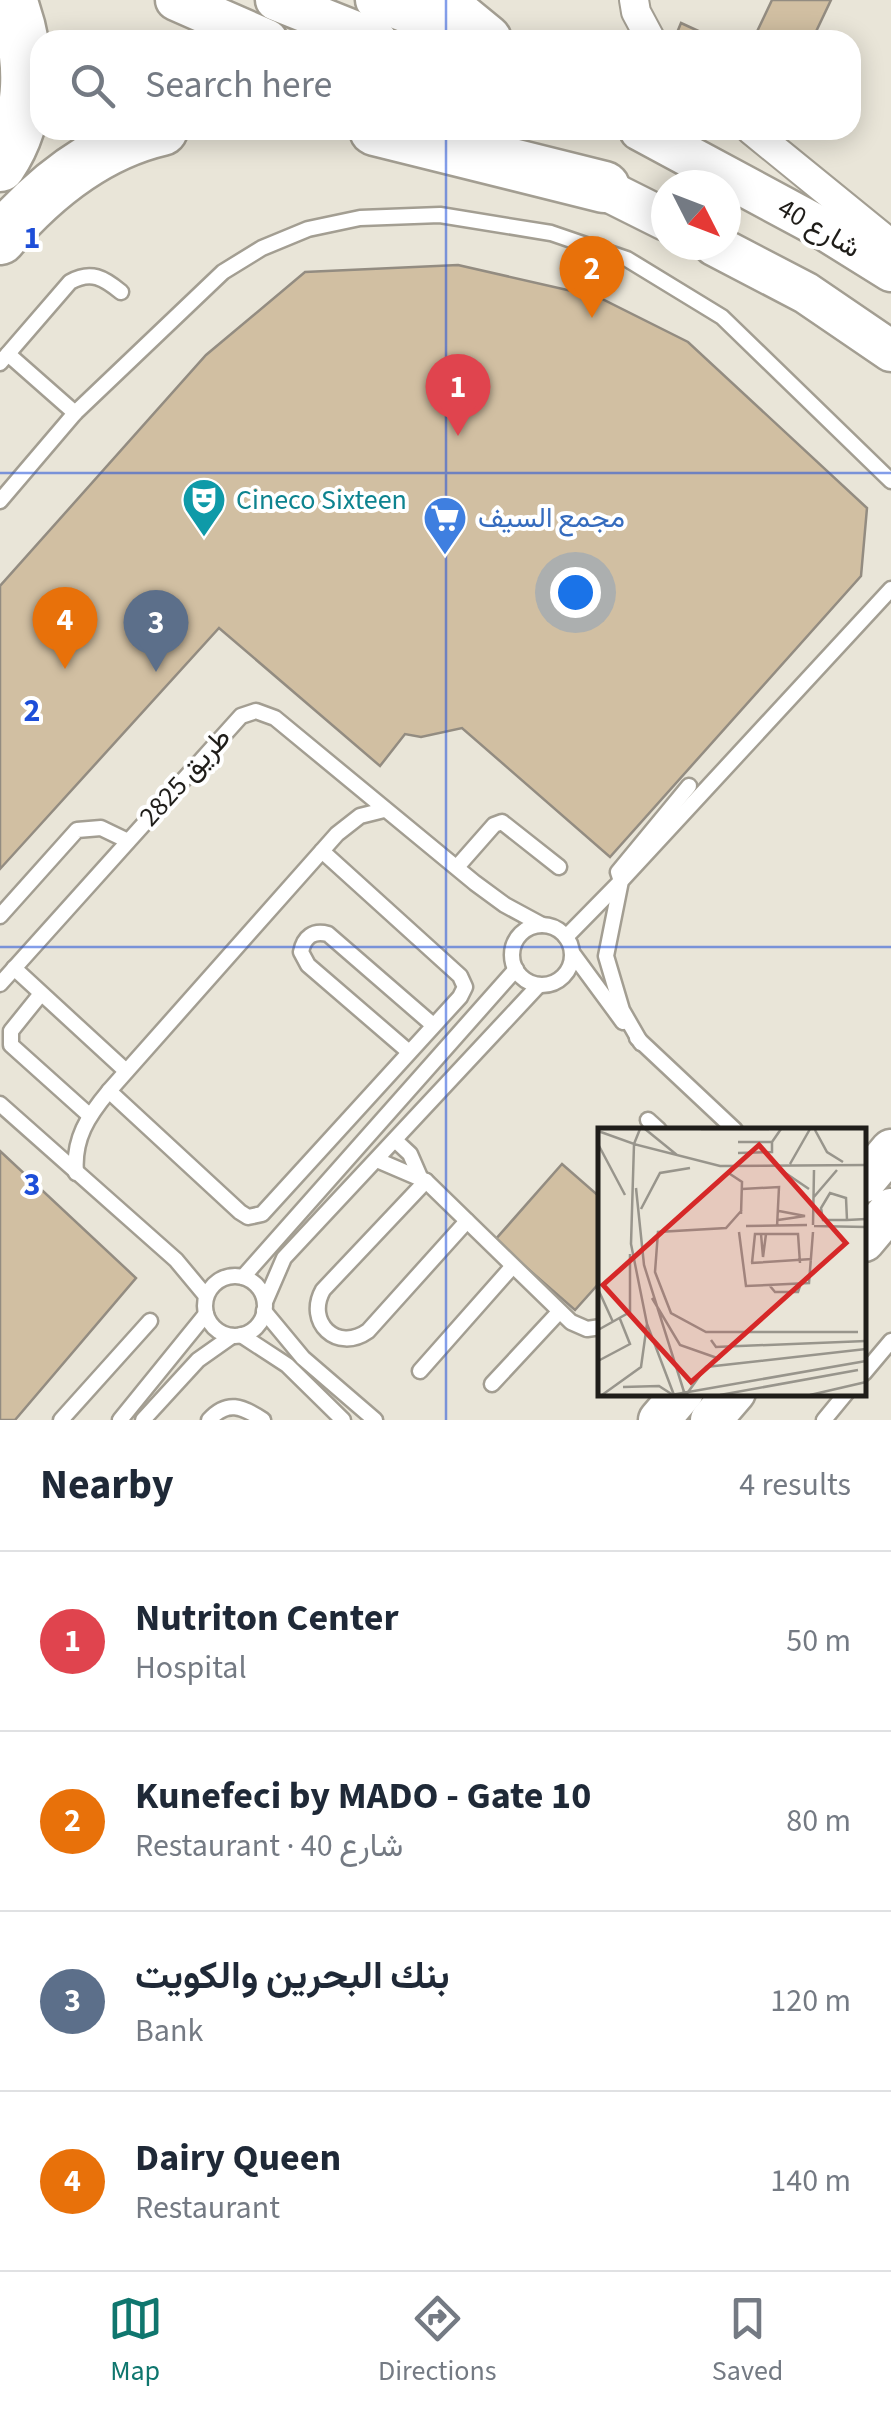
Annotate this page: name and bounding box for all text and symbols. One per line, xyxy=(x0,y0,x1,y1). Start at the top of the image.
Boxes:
search box xyxy=(30,30,861,140)
icon: search xyxy=(65,58,120,113)
text: Search here xyxy=(145,58,332,112)
north arrow xyxy=(651,170,741,260)
street label: شارع 40 xyxy=(770,188,868,268)
text: 1 xyxy=(24,215,40,261)
pin: 2 xyxy=(560,236,624,318)
pin: 1 xyxy=(426,354,490,436)
theatre icon: Cineco Sixteen xyxy=(181,477,227,538)
place label: Cineco Sixteen xyxy=(236,480,407,520)
supermarket icon: مجمع السيف xyxy=(422,495,468,556)
place label: مجمع السيف xyxy=(478,498,625,538)
your location xyxy=(550,567,601,618)
pin: 4 xyxy=(32,586,98,669)
pin: 3 xyxy=(124,590,188,672)
text: 2 xyxy=(24,688,40,734)
street label: طريق 2825 xyxy=(130,719,240,835)
inset map xyxy=(598,1128,866,1395)
text: 3 xyxy=(24,1162,40,1208)
text: Nearby xyxy=(40,1455,174,1515)
text: 4 results xyxy=(739,1462,851,1508)
text: Nutriton Center xyxy=(135,1591,399,1645)
text: 1 xyxy=(64,1618,81,1664)
text: 50 m xyxy=(786,1618,851,1664)
text: Hospital xyxy=(135,1645,247,1691)
text: Kunefeci by MADO - Gate 10 xyxy=(135,1769,591,1823)
text: 2 xyxy=(64,1798,81,1844)
text: 80 m xyxy=(786,1798,851,1844)
text: Restaurant · شارع 40 xyxy=(135,1823,403,1869)
text: بنك البحرين والكويت xyxy=(135,1949,450,2003)
text: 3 xyxy=(64,1978,81,2024)
text: 120 m xyxy=(770,1978,851,2024)
text: Bank xyxy=(135,2008,203,2054)
text: Dairy Queen xyxy=(135,2131,341,2185)
text: 4 xyxy=(64,2158,81,2204)
text: 140 m xyxy=(770,2158,851,2204)
text: Restaurant xyxy=(135,2185,280,2231)
tab: Map xyxy=(108,2291,163,2391)
tab: Directions xyxy=(378,2291,497,2391)
tab: Saved xyxy=(712,2291,783,2391)

